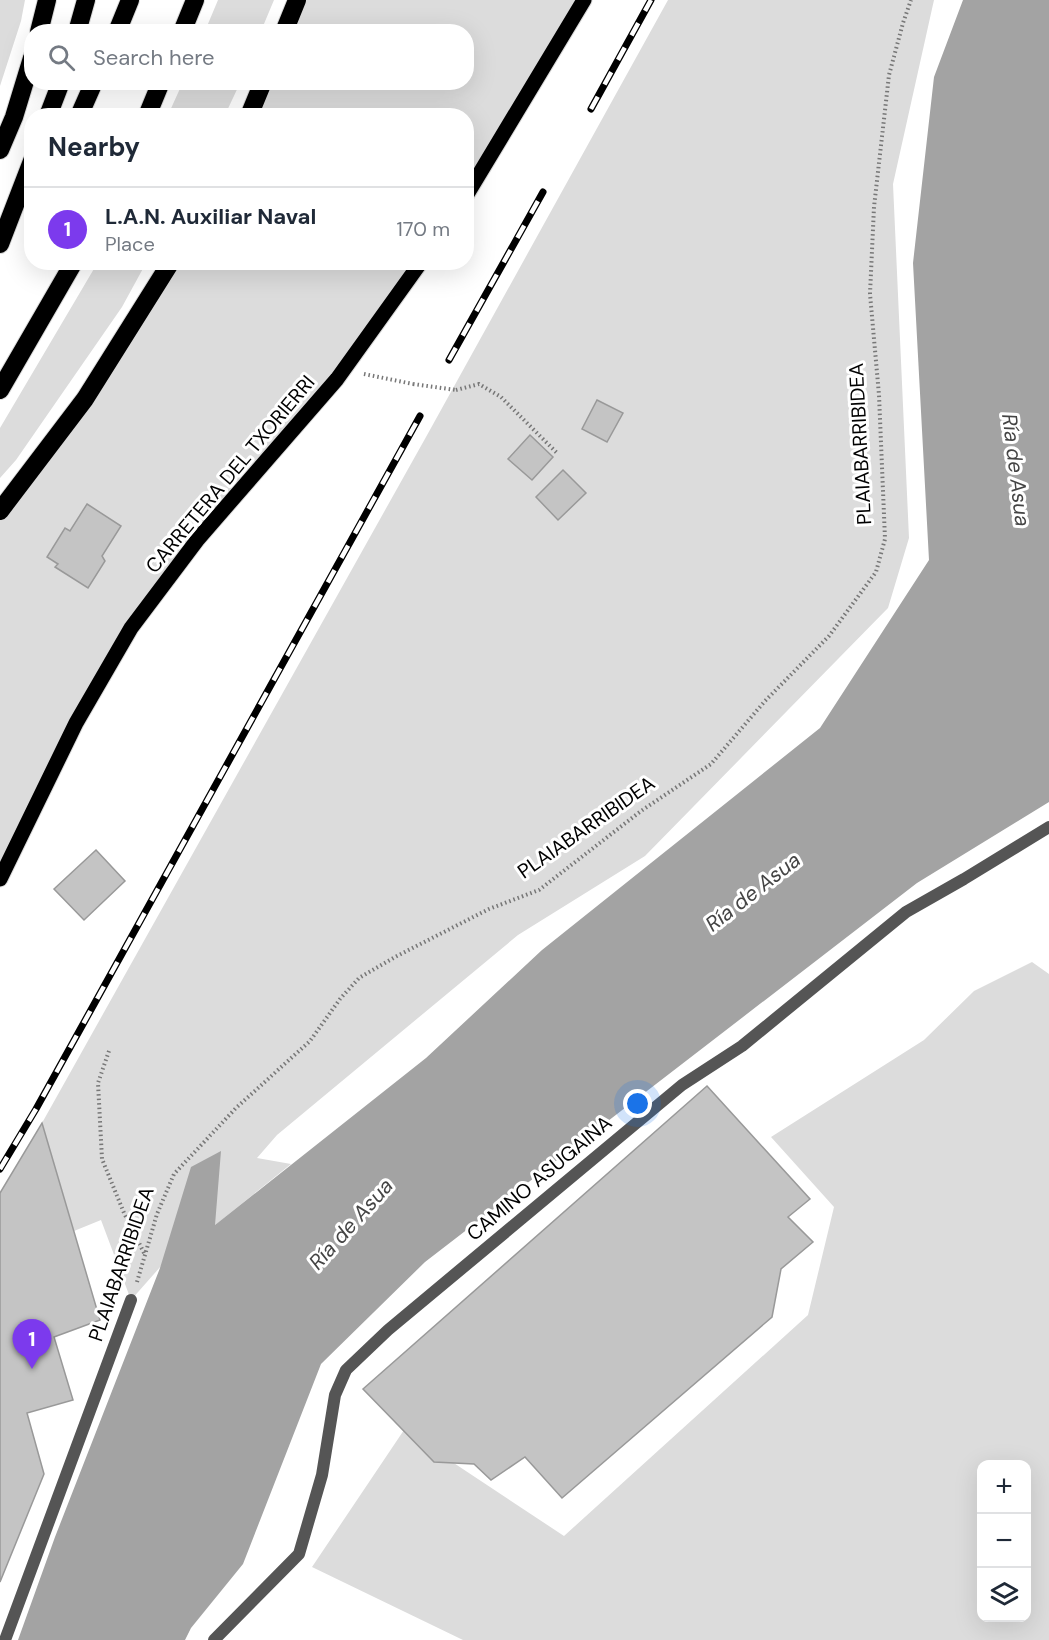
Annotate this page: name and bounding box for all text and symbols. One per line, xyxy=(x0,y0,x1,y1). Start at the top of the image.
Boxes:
search box xyxy=(24,24,474,90)
icon: search xyxy=(45,41,78,74)
text: Search here xyxy=(93,43,214,72)
text: Nearby xyxy=(48,130,140,164)
text: L.A.N. Auxiliar Naval xyxy=(105,202,316,231)
text: 1 xyxy=(64,216,71,242)
text: 170 m xyxy=(397,216,450,242)
text: Place xyxy=(105,231,155,257)
street label: PLAIABARRIBIDEA xyxy=(843,362,877,526)
street label: CARRETERA DEL TXORIERRI xyxy=(140,370,320,578)
water label: Ría de Asua xyxy=(995,412,1037,528)
street label: PLAIABARRIBIDEA xyxy=(512,770,660,884)
water label: Ría de Asua xyxy=(700,846,806,938)
your location xyxy=(623,1089,652,1118)
street label: CAMINO ASUGAINA xyxy=(461,1110,617,1246)
water label: Ría de Asua xyxy=(303,1172,399,1276)
street label: PLAIABARRIBIDEA xyxy=(82,1183,160,1345)
pin: 1 xyxy=(12,1320,51,1369)
map controls xyxy=(977,1460,1031,1622)
button: + xyxy=(977,1460,1031,1514)
button: − xyxy=(977,1514,1031,1568)
button: layers xyxy=(977,1568,1031,1622)

